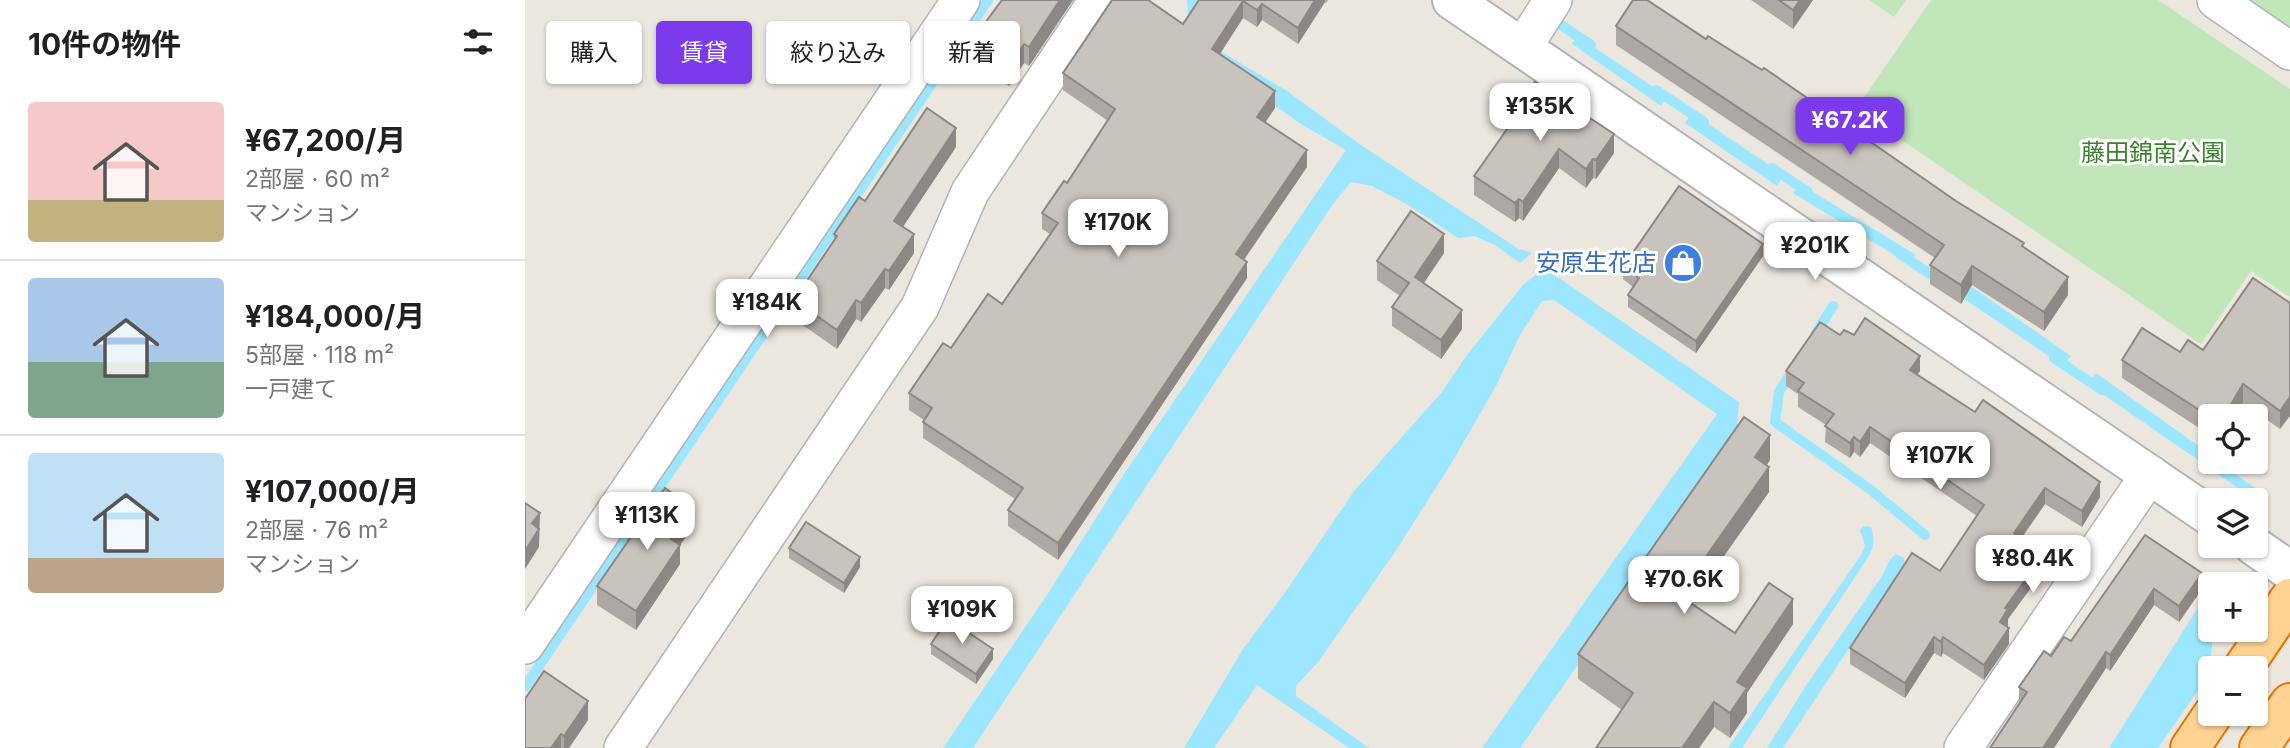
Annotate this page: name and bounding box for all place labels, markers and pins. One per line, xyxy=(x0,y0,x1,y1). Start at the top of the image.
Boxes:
pin: ¥135K xyxy=(1491,83,1589,143)
pin: ¥67.2K xyxy=(1793,97,1907,157)
pin: ¥170K xyxy=(1069,200,1167,259)
pin: ¥201K xyxy=(1766,222,1864,282)
shop icon: 安原生花店 xyxy=(1662,242,1704,284)
place label: 安原生花店 xyxy=(1536,248,1656,277)
pin: ¥184K xyxy=(718,280,816,339)
pin: ¥107K xyxy=(1891,433,1989,492)
pin: ¥113K xyxy=(598,492,696,552)
pin: ¥80.4K xyxy=(1976,536,2090,595)
pin: ¥70.6K xyxy=(1627,556,1741,616)
pin: ¥109K xyxy=(913,586,1011,646)

